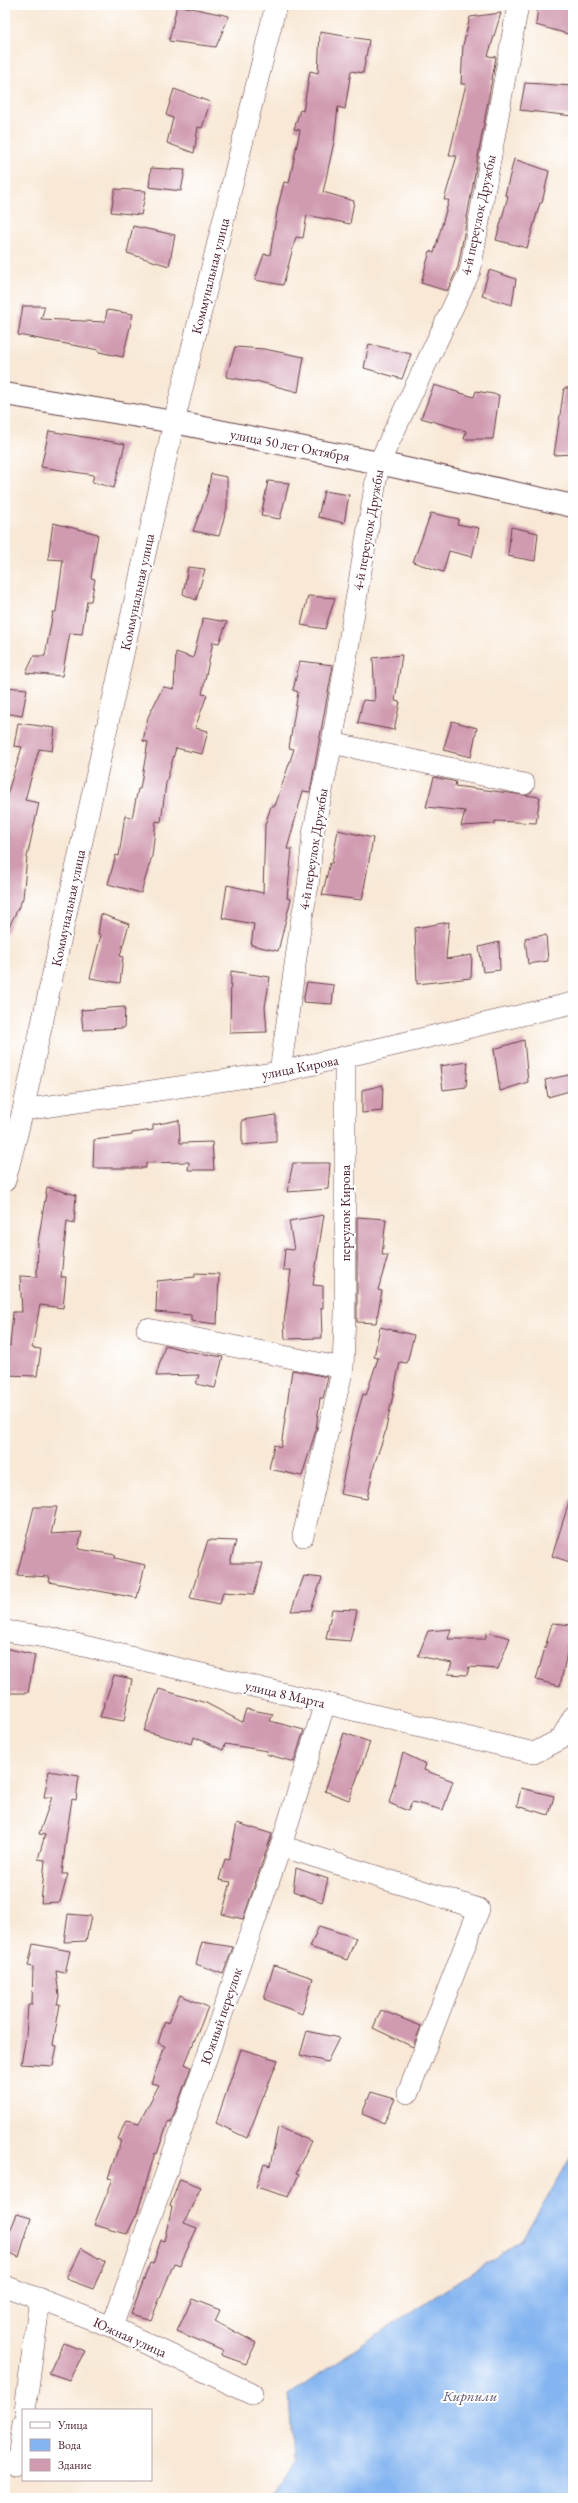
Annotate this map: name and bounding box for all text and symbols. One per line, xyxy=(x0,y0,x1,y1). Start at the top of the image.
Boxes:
street label: 4-й переулок Дружбы xyxy=(456,153,500,277)
street label: Коммунальная улица xyxy=(187,216,233,336)
street label: улица 50 лет Октября xyxy=(229,425,351,465)
street label: 4-й переулок Дружбы xyxy=(348,468,388,592)
street label: Коммунальная улица xyxy=(116,531,158,652)
street label: 4-й переулок Дружбы xyxy=(295,787,332,911)
street label: Коммунальная улица xyxy=(47,847,89,968)
street label: улица Кирова xyxy=(260,1051,340,1083)
street label: переулок Кирова xyxy=(336,1164,354,1261)
street label: улица 8 Марта xyxy=(243,1676,327,1712)
street label: Южный переулок xyxy=(196,1965,246,2067)
street label: Южная улица xyxy=(90,2313,170,2361)
water label: Кирпили xyxy=(442,2386,497,2405)
legend xyxy=(22,2409,152,2481)
text: Улица xyxy=(57,2417,88,2433)
text: Вода xyxy=(58,2437,81,2453)
text: Здание xyxy=(58,2457,92,2473)

